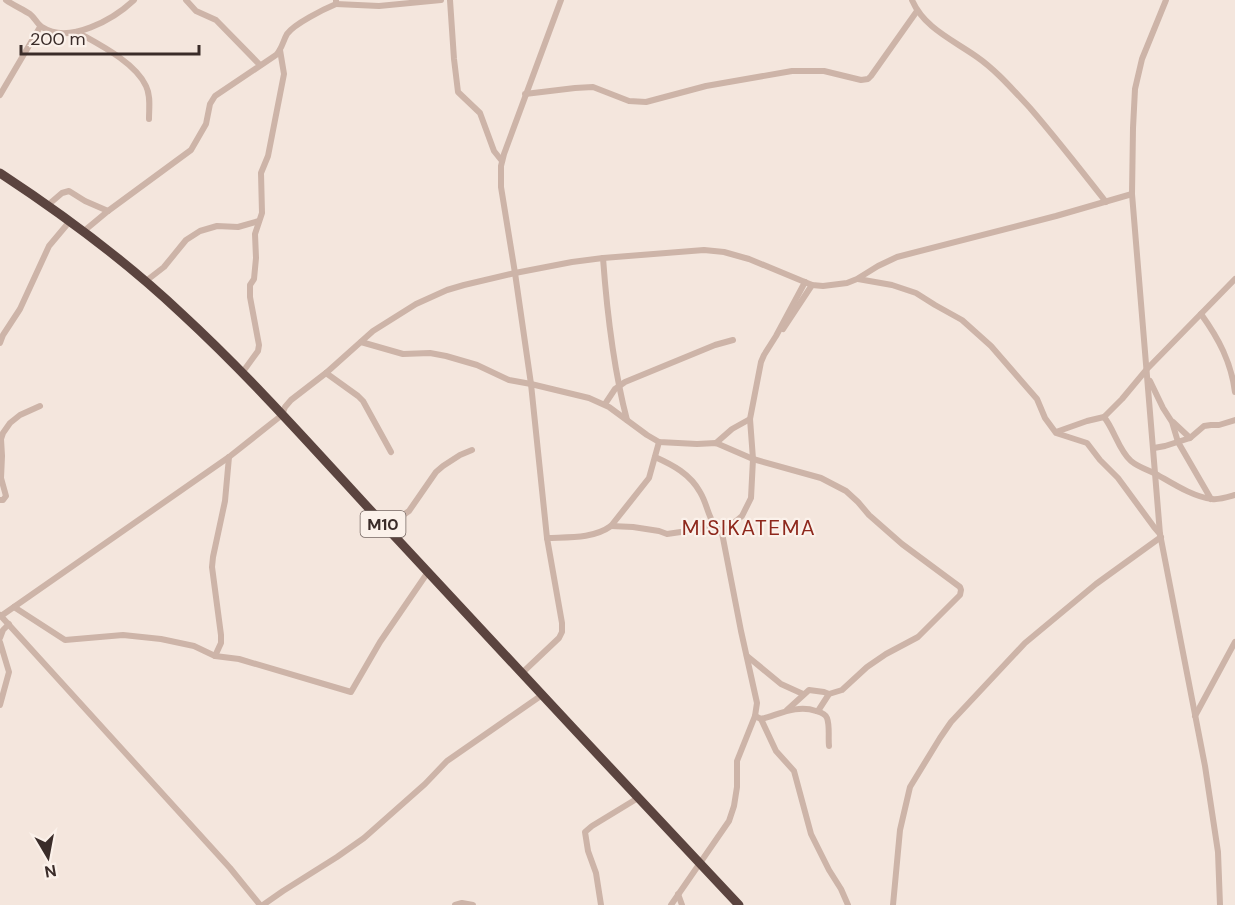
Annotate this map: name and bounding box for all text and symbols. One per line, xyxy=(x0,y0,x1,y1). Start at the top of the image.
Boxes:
scale bar xyxy=(21,18,200,56)
text: 200 m xyxy=(30,27,86,51)
road number: M10 xyxy=(360,511,406,537)
district label: MISIKATEMA xyxy=(682,514,816,542)
north arrow xyxy=(18,827,78,887)
text: N xyxy=(43,860,58,883)

